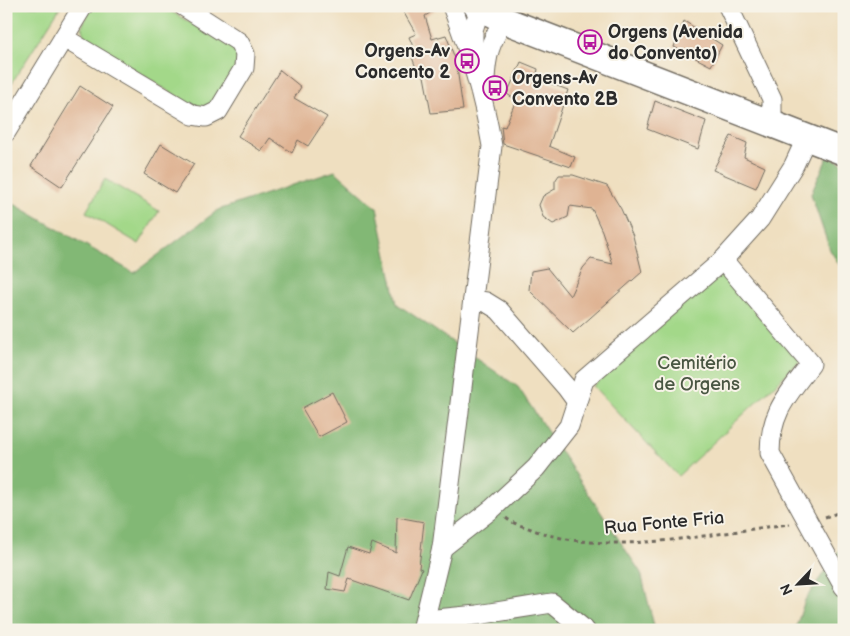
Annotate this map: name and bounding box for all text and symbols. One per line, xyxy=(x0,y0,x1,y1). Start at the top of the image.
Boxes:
place label: Orgens (Avenida do Convento) xyxy=(608,22,743,64)
bus stop icon: Orgens (Avenida do Convento) xyxy=(577,29,603,55)
place label: Orgens-Av Concento 2 xyxy=(355,41,450,83)
bus stop icon: Orgens-Av Concento 2 xyxy=(454,48,480,74)
place label: Orgens-Av Convento 2B xyxy=(512,68,618,110)
bus stop icon: Orgens-Av Convento 2B xyxy=(482,75,508,101)
park label: Cemitério de Orgens xyxy=(654,353,740,395)
street label: Rua Fonte Fria xyxy=(603,507,725,539)
north arrow xyxy=(772,558,822,608)
text: N xyxy=(777,581,797,598)

